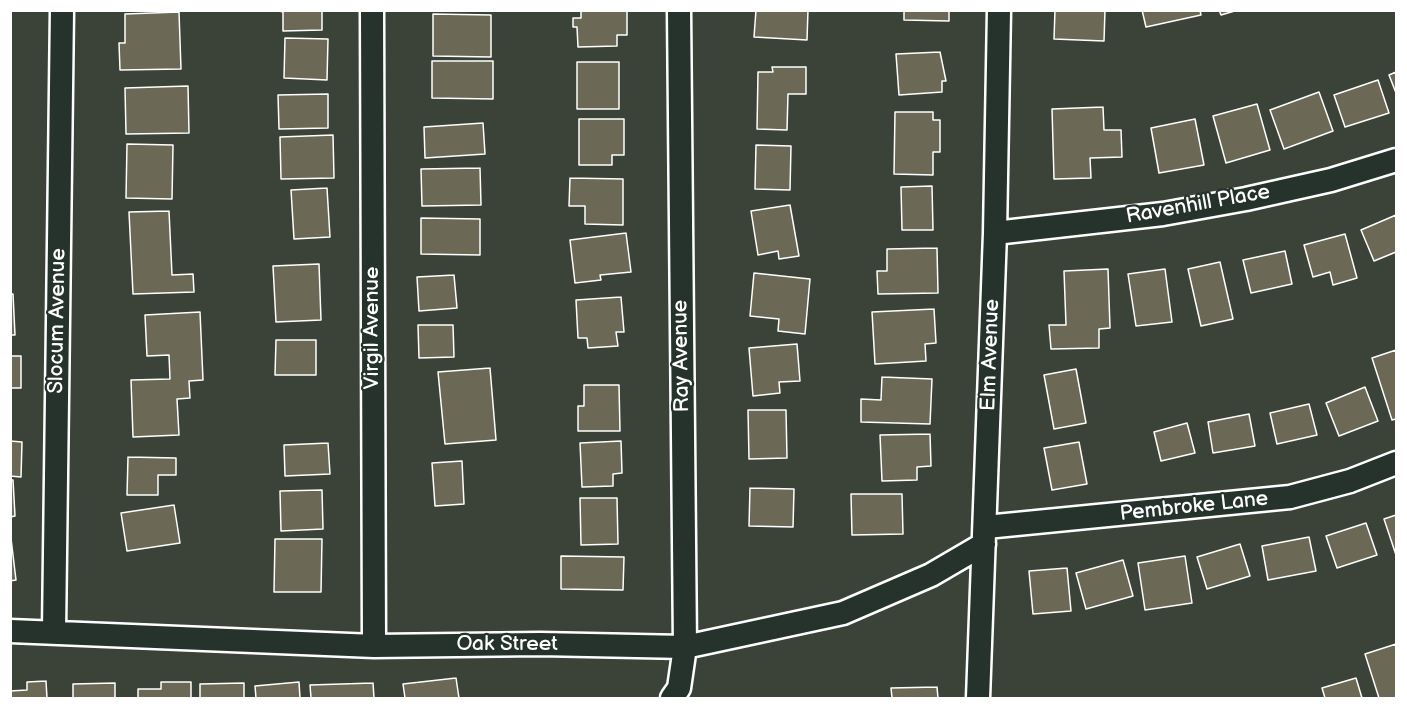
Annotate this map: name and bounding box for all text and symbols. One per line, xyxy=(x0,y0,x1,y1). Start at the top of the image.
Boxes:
street label: Ravenhill Place xyxy=(1124,180,1272,230)
street label: Slocum Avenue xyxy=(44,248,72,394)
street label: Virgil Avenue xyxy=(360,267,386,389)
street label: Elm Avenue xyxy=(976,299,1006,411)
street label: Ray Avenue xyxy=(668,300,696,412)
street label: Pembroke Lane xyxy=(1119,487,1269,527)
street label: Oak Street xyxy=(456,632,558,658)

